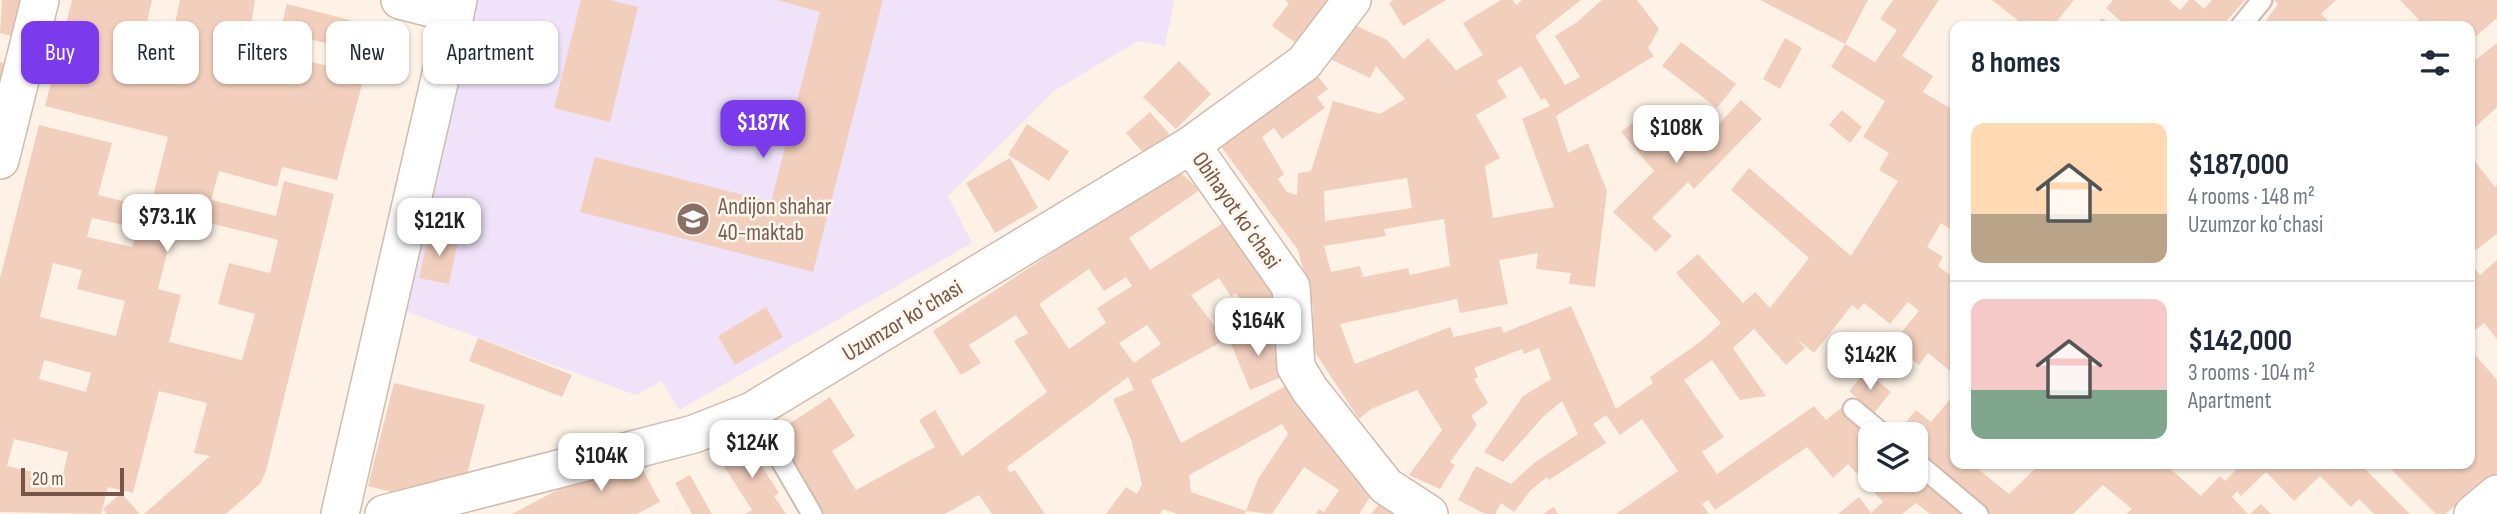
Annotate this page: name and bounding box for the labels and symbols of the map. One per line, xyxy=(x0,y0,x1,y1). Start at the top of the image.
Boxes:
pin: $187K xyxy=(714,100,812,160)
pin: $108K xyxy=(1627,106,1725,165)
street label: Obihayot koʻchasi xyxy=(1186,147,1287,274)
place label: Andijon shahar 40-maktab xyxy=(717,193,832,247)
pin: $73.1K xyxy=(110,194,224,254)
pin: $121K xyxy=(390,198,488,258)
school or university icon: Andijon shahar 40-maktab xyxy=(674,200,712,238)
street label: Uzumzor koʻchasi xyxy=(837,274,968,368)
pin: $164K xyxy=(1209,298,1307,358)
pin: $142K xyxy=(1821,332,1919,392)
pin: $124K xyxy=(703,420,801,480)
pin: $104K xyxy=(552,434,650,493)
scale bar xyxy=(21,465,124,497)

